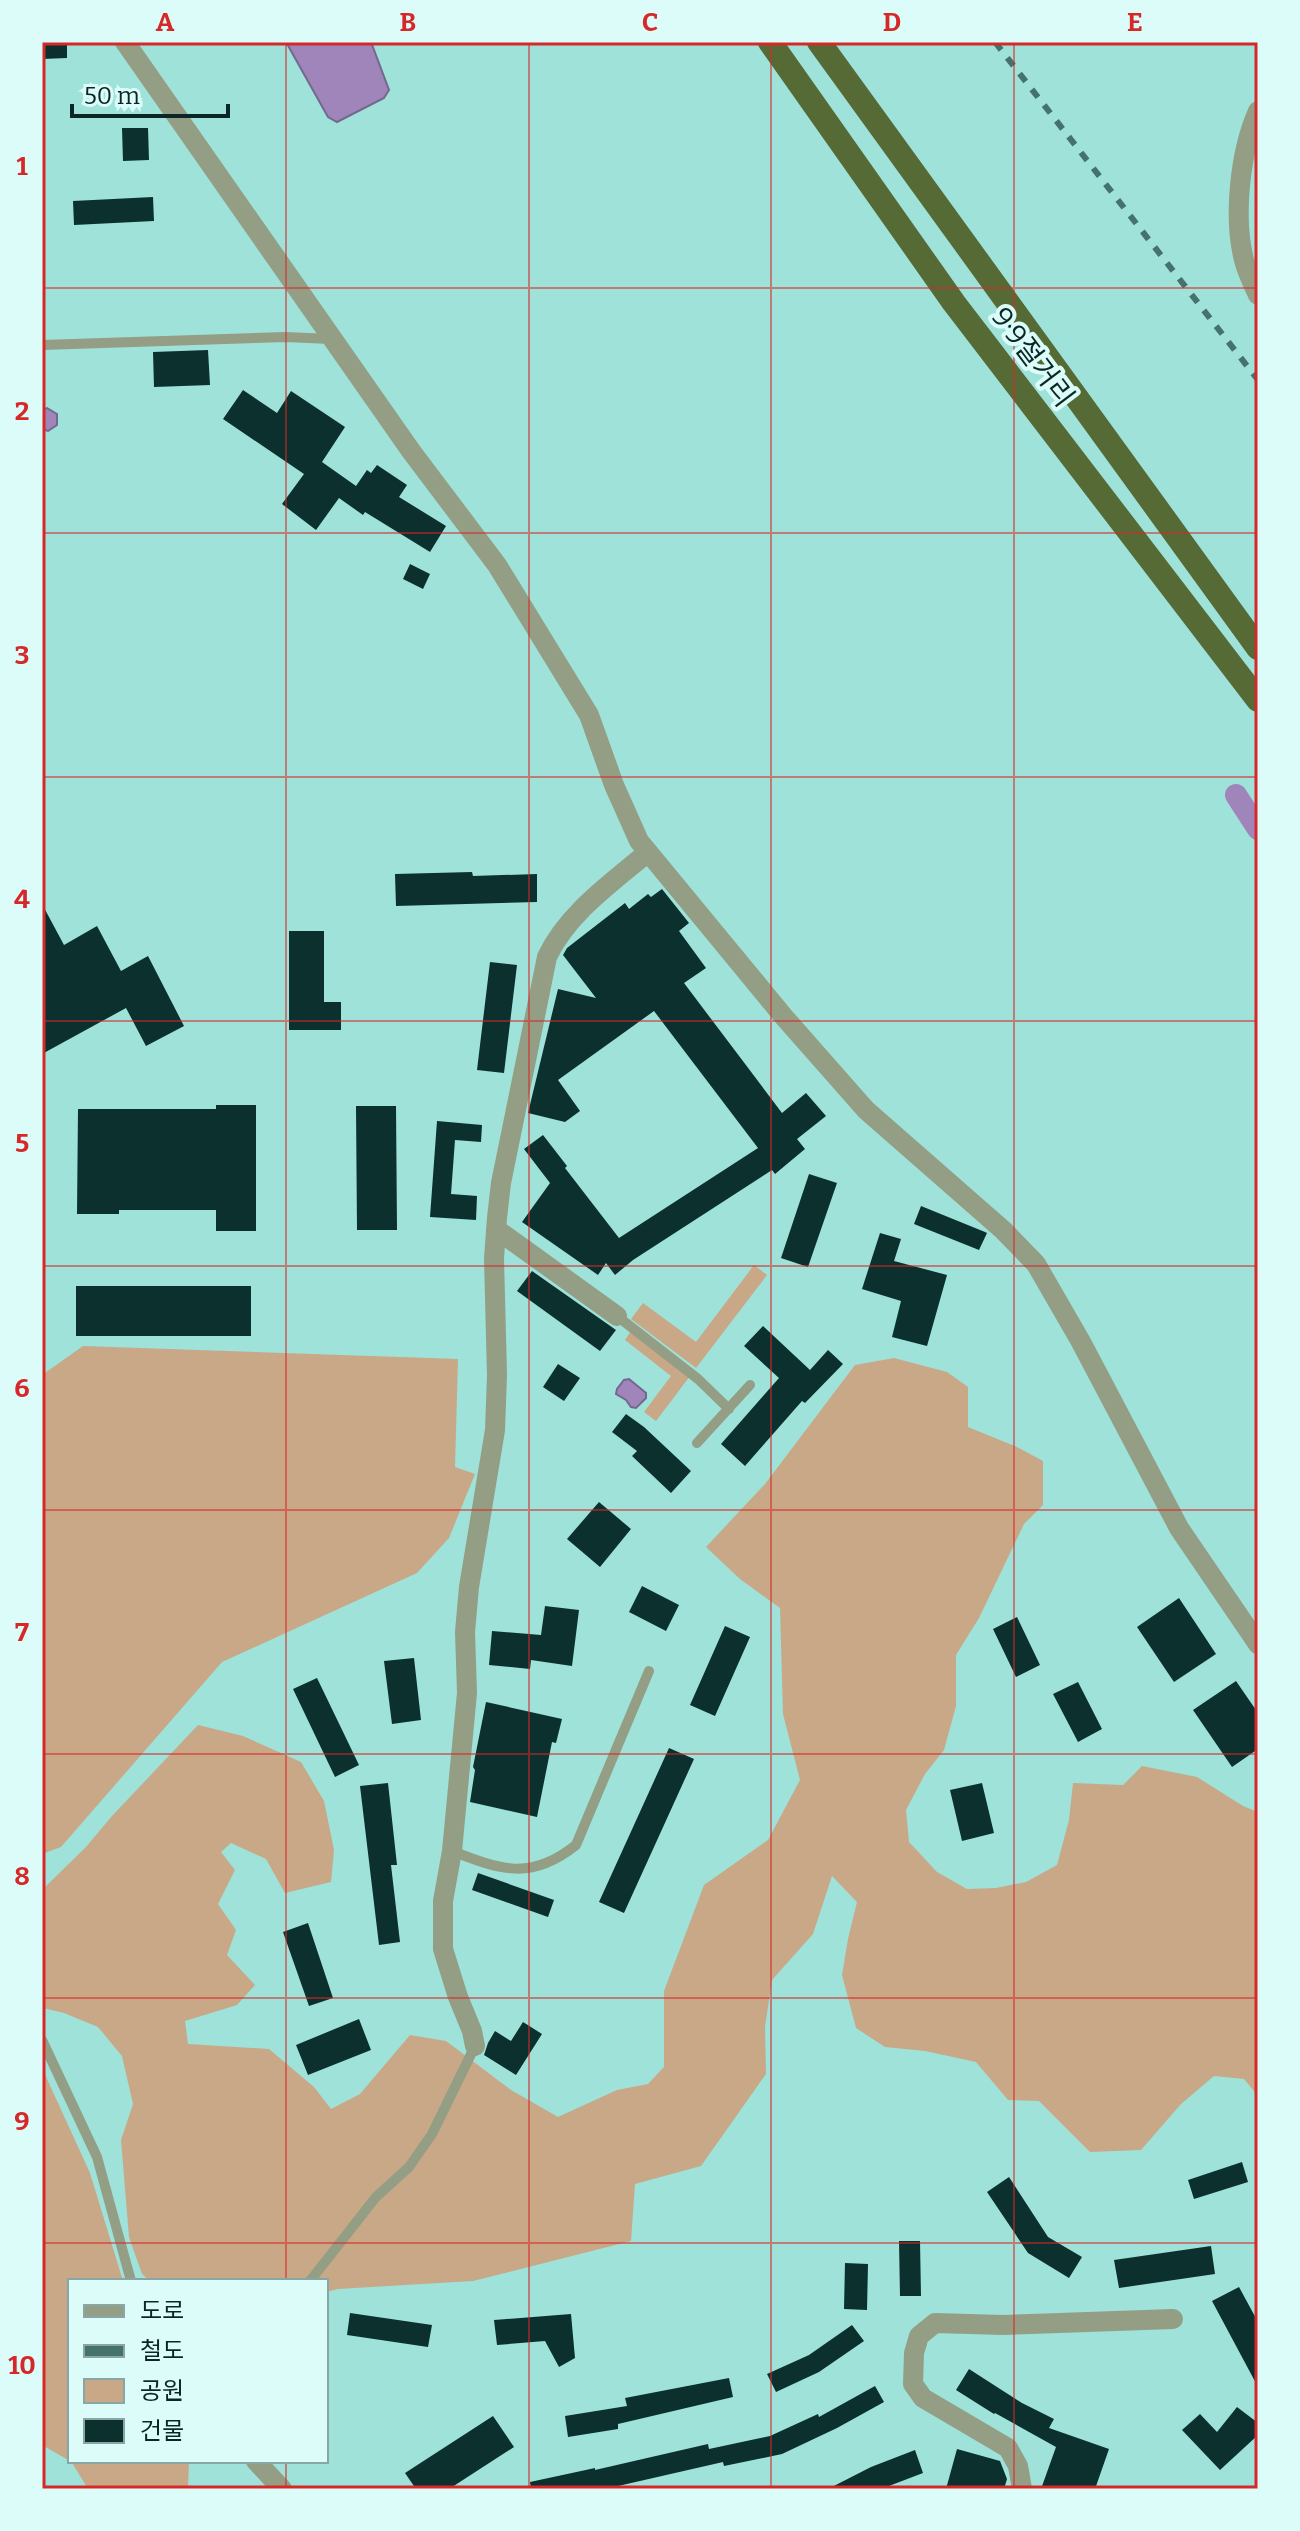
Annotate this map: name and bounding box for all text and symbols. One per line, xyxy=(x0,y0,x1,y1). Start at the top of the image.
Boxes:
text: A xyxy=(156,7,175,38)
text: B xyxy=(400,7,416,38)
text: C xyxy=(642,7,658,38)
text: D xyxy=(883,7,901,38)
text: E xyxy=(1127,7,1143,38)
scale bar xyxy=(72,68,228,118)
text: 50 m xyxy=(84,82,140,110)
text: 1 xyxy=(16,151,28,182)
street label: 9·9절거리 xyxy=(985,301,1081,413)
text: 2 xyxy=(15,396,29,427)
text: 3 xyxy=(15,640,29,671)
text: 4 xyxy=(14,884,30,915)
text: 5 xyxy=(15,1128,29,1159)
text: 6 xyxy=(14,1373,30,1404)
text: 7 xyxy=(15,1617,29,1648)
text: 8 xyxy=(14,1861,30,1892)
text: 9 xyxy=(14,2106,30,2137)
legend xyxy=(68,2279,328,2463)
text: 도로 xyxy=(140,2297,184,2325)
text: 철도 xyxy=(140,2337,184,2365)
text: 10 xyxy=(8,2350,36,2381)
text: 공원 xyxy=(140,2377,184,2405)
text: 건물 xyxy=(140,2417,184,2445)

